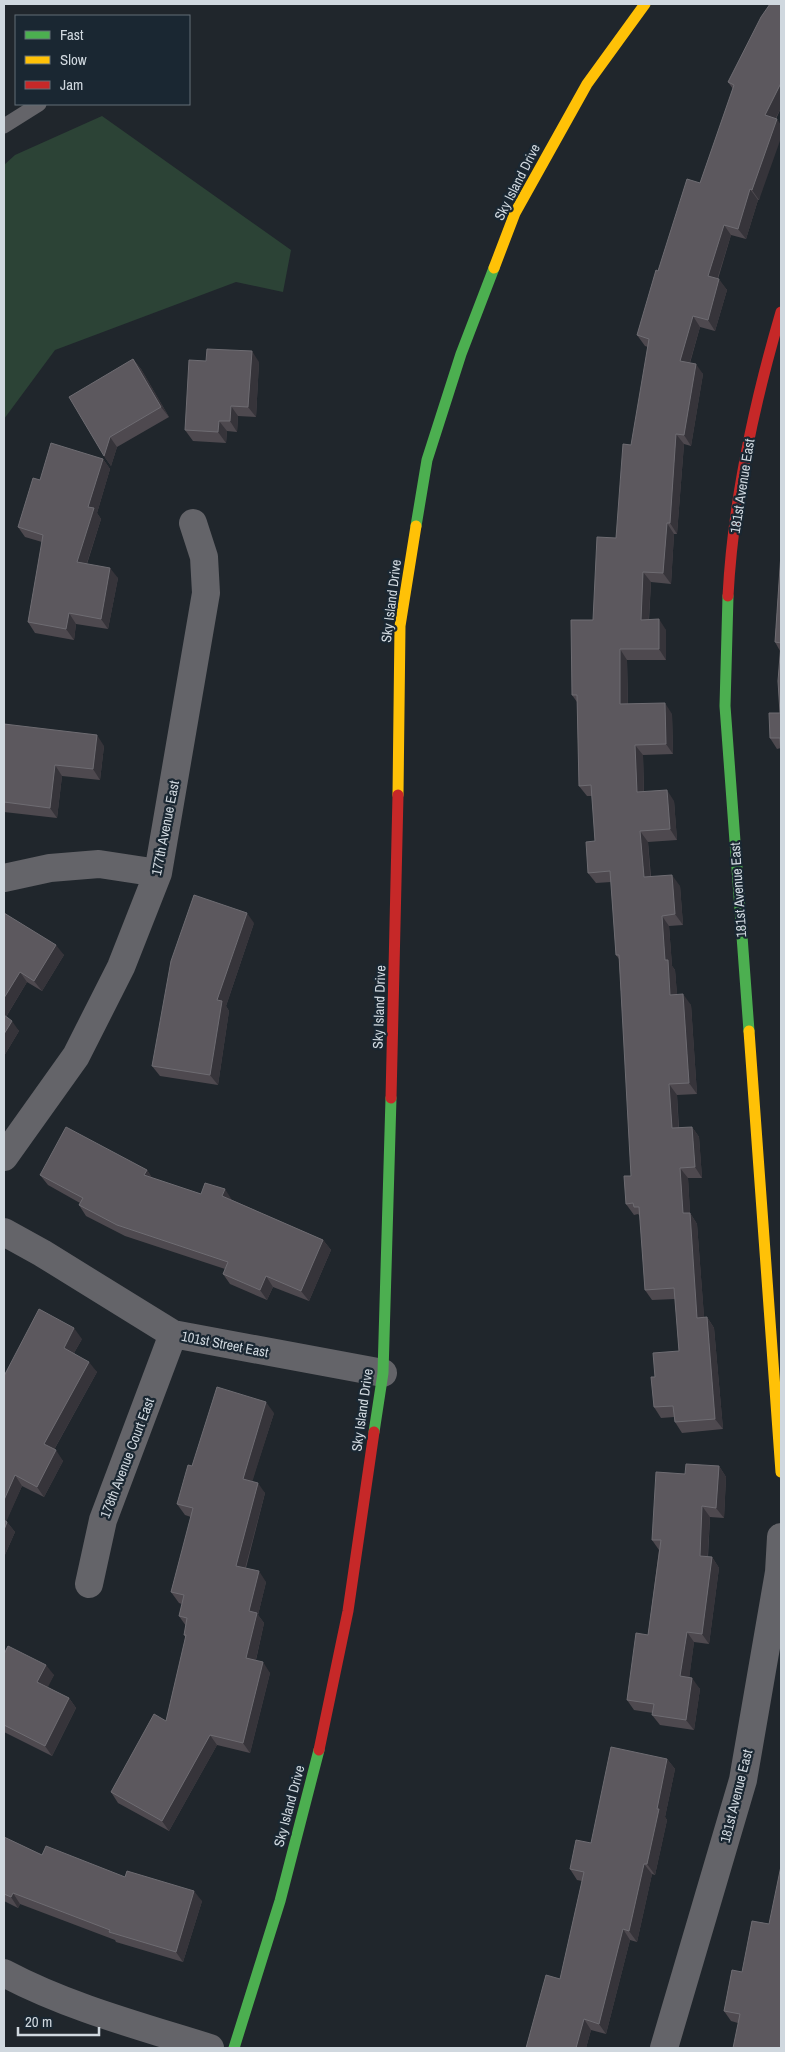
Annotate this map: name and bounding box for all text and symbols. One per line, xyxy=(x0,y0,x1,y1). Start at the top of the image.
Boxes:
legend xyxy=(15,15,190,105)
text: Fast xyxy=(60,24,84,45)
text: Slow xyxy=(60,49,87,70)
text: Jam xyxy=(60,74,83,95)
street label: Sky Island Drive xyxy=(490,141,544,223)
street label: 181st Avenue East xyxy=(726,437,758,535)
street label: Sky Island Drive xyxy=(377,558,405,644)
street label: 177th Avenue East xyxy=(147,779,183,877)
street label: 181st Avenue East xyxy=(726,842,750,938)
street label: Sky Island Drive xyxy=(369,965,389,1049)
street label: 101st Street East xyxy=(180,1327,270,1361)
street label: Sky Island Drive xyxy=(347,1367,377,1453)
street label: 178th Avenue Court East xyxy=(96,1395,158,1521)
street label: 181st Avenue East xyxy=(716,1747,756,1845)
street label: Sky Island Drive xyxy=(269,1763,309,1849)
scale bar xyxy=(18,2004,99,2036)
text: 20 m xyxy=(25,2011,52,2032)

